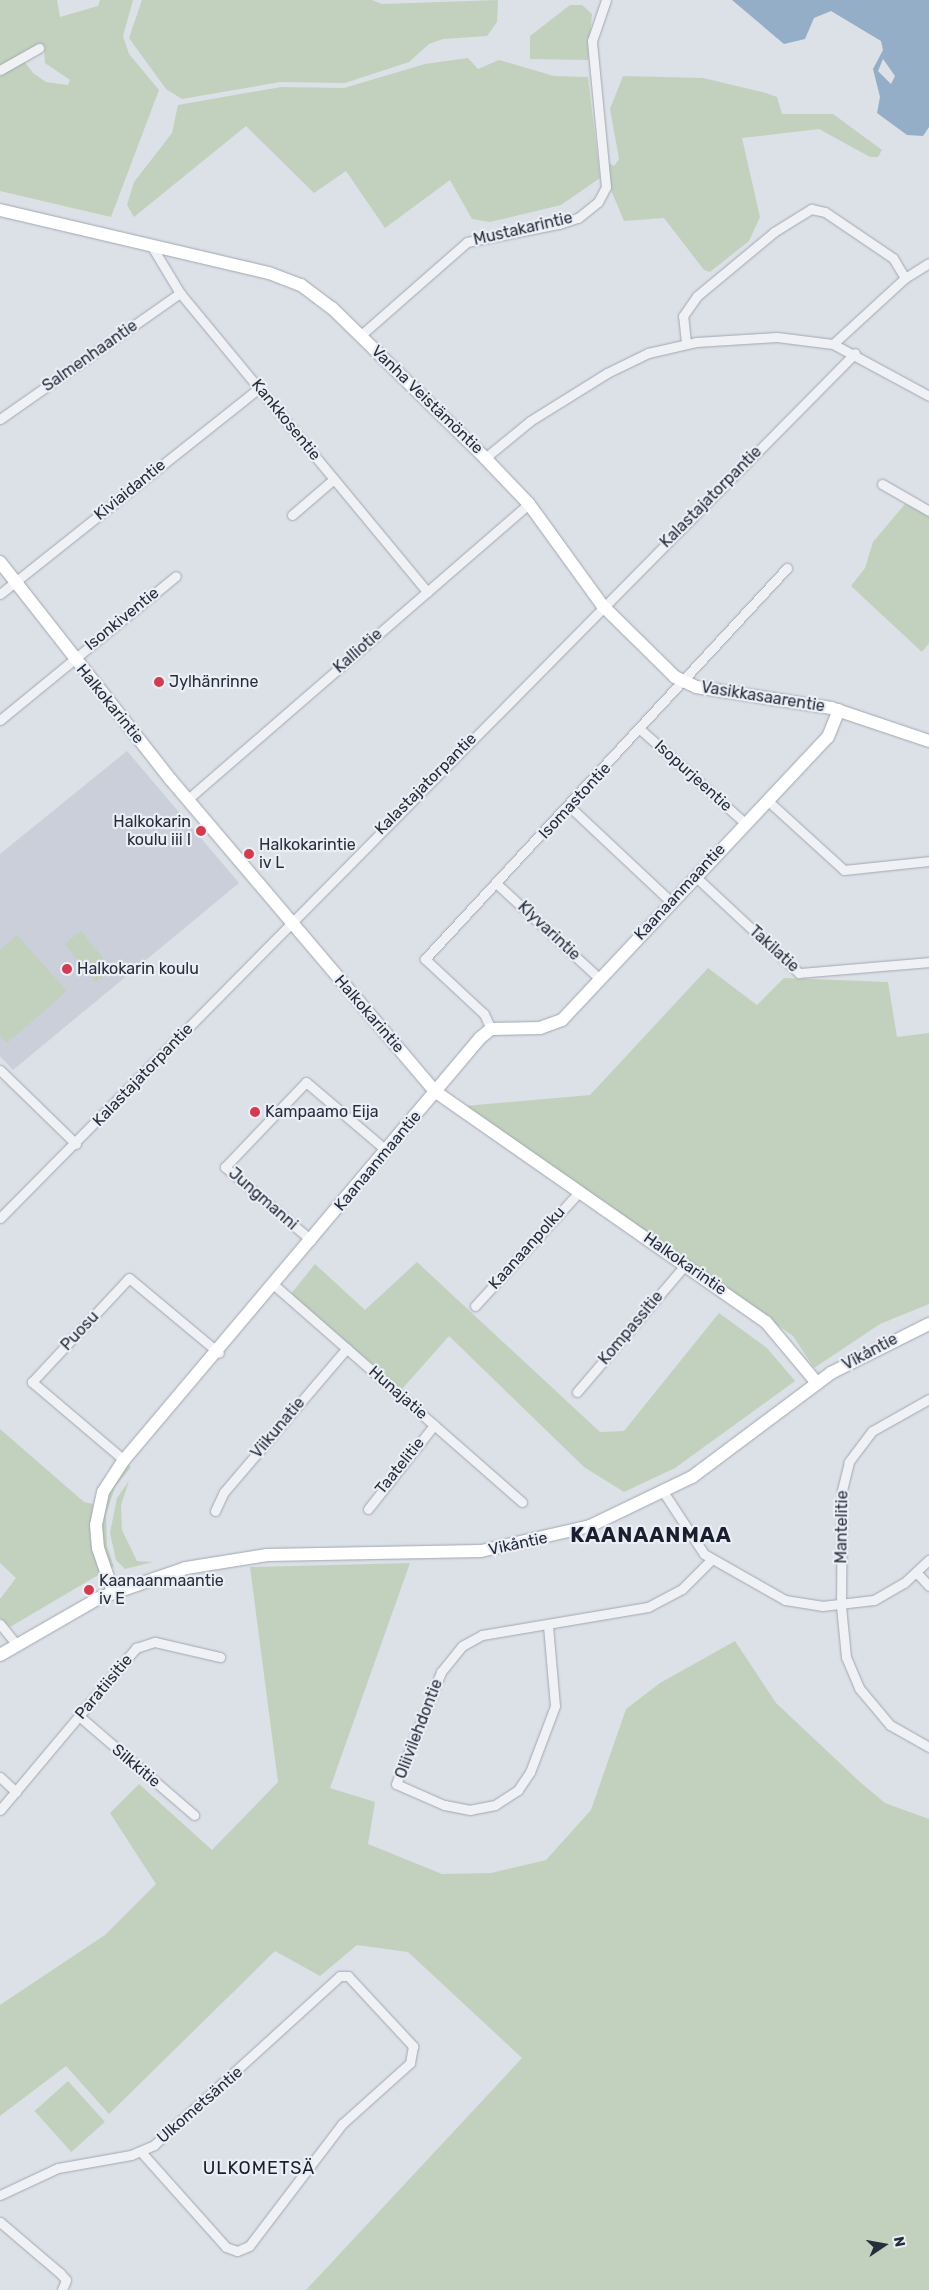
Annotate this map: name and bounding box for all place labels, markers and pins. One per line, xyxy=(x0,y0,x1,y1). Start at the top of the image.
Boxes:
place label: Jylhänrinne xyxy=(169,672,258,692)
marker: Jylhänrinne xyxy=(153,676,165,688)
place label: Halkokarin koulu iii I xyxy=(113,812,191,850)
marker: Halkokarin koulu iii I xyxy=(195,825,207,837)
place label: Halkokarintie iv L xyxy=(259,835,356,873)
marker: Halkokarintie iv L xyxy=(243,848,255,860)
place label: Halkokarin koulu xyxy=(77,959,199,979)
marker: Halkokarin koulu xyxy=(61,963,73,975)
place label: Kampaamo Eija xyxy=(265,1102,379,1122)
marker: Kampaamo Eija xyxy=(249,1106,261,1118)
place label: Kaanaanmaantie iv E xyxy=(99,1571,224,1609)
marker: Kaanaanmaantie iv E xyxy=(83,1584,95,1596)

